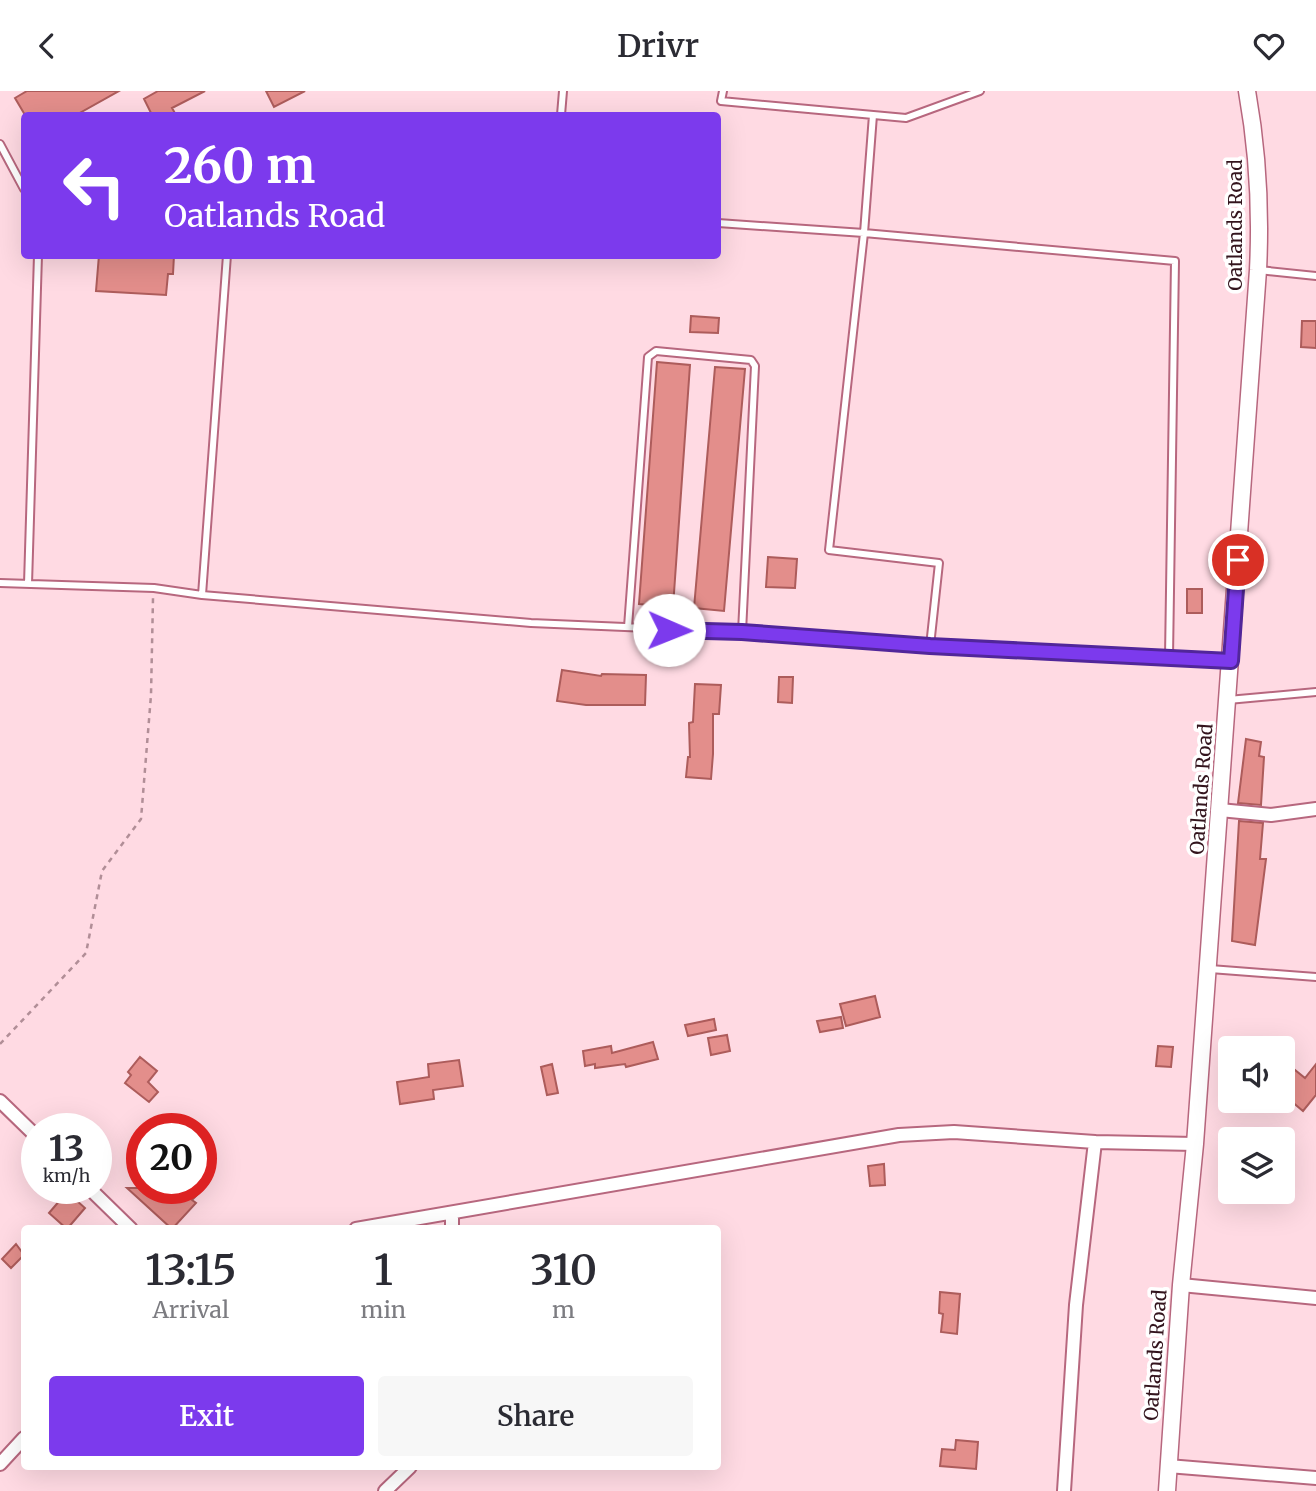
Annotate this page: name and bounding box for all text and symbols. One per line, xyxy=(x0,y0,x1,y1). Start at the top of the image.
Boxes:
text: Drivr xyxy=(617,26,699,66)
icon: back xyxy=(28,27,66,65)
icon: heart xyxy=(1250,27,1288,65)
text: 260 m xyxy=(164,135,315,196)
icon: left xyxy=(49,140,140,231)
street label: Oatlands Road xyxy=(1223,159,1247,291)
text: Oatlands Road xyxy=(164,196,385,236)
pin xyxy=(1208,530,1268,590)
icon: arrive xyxy=(1219,541,1257,579)
position arrow xyxy=(632,593,706,667)
street label: Oatlands Road xyxy=(1184,723,1218,855)
map controls xyxy=(1218,1036,1295,1204)
button: sound xyxy=(1218,1036,1295,1113)
speed limit sign: 20 xyxy=(126,1113,217,1204)
text: 13 xyxy=(49,1127,84,1171)
button: layers xyxy=(1218,1127,1295,1204)
text: km/h xyxy=(43,1164,90,1187)
text: 13:15 xyxy=(145,1244,237,1296)
text: 1 xyxy=(374,1244,393,1296)
text: 310 xyxy=(530,1244,597,1296)
street label: Oatlands Road xyxy=(1138,1289,1172,1421)
text: Arrival xyxy=(152,1295,229,1324)
text: min xyxy=(361,1295,406,1324)
text: m xyxy=(552,1295,575,1324)
button: Exit xyxy=(49,1376,364,1456)
button: Share xyxy=(378,1376,693,1456)

